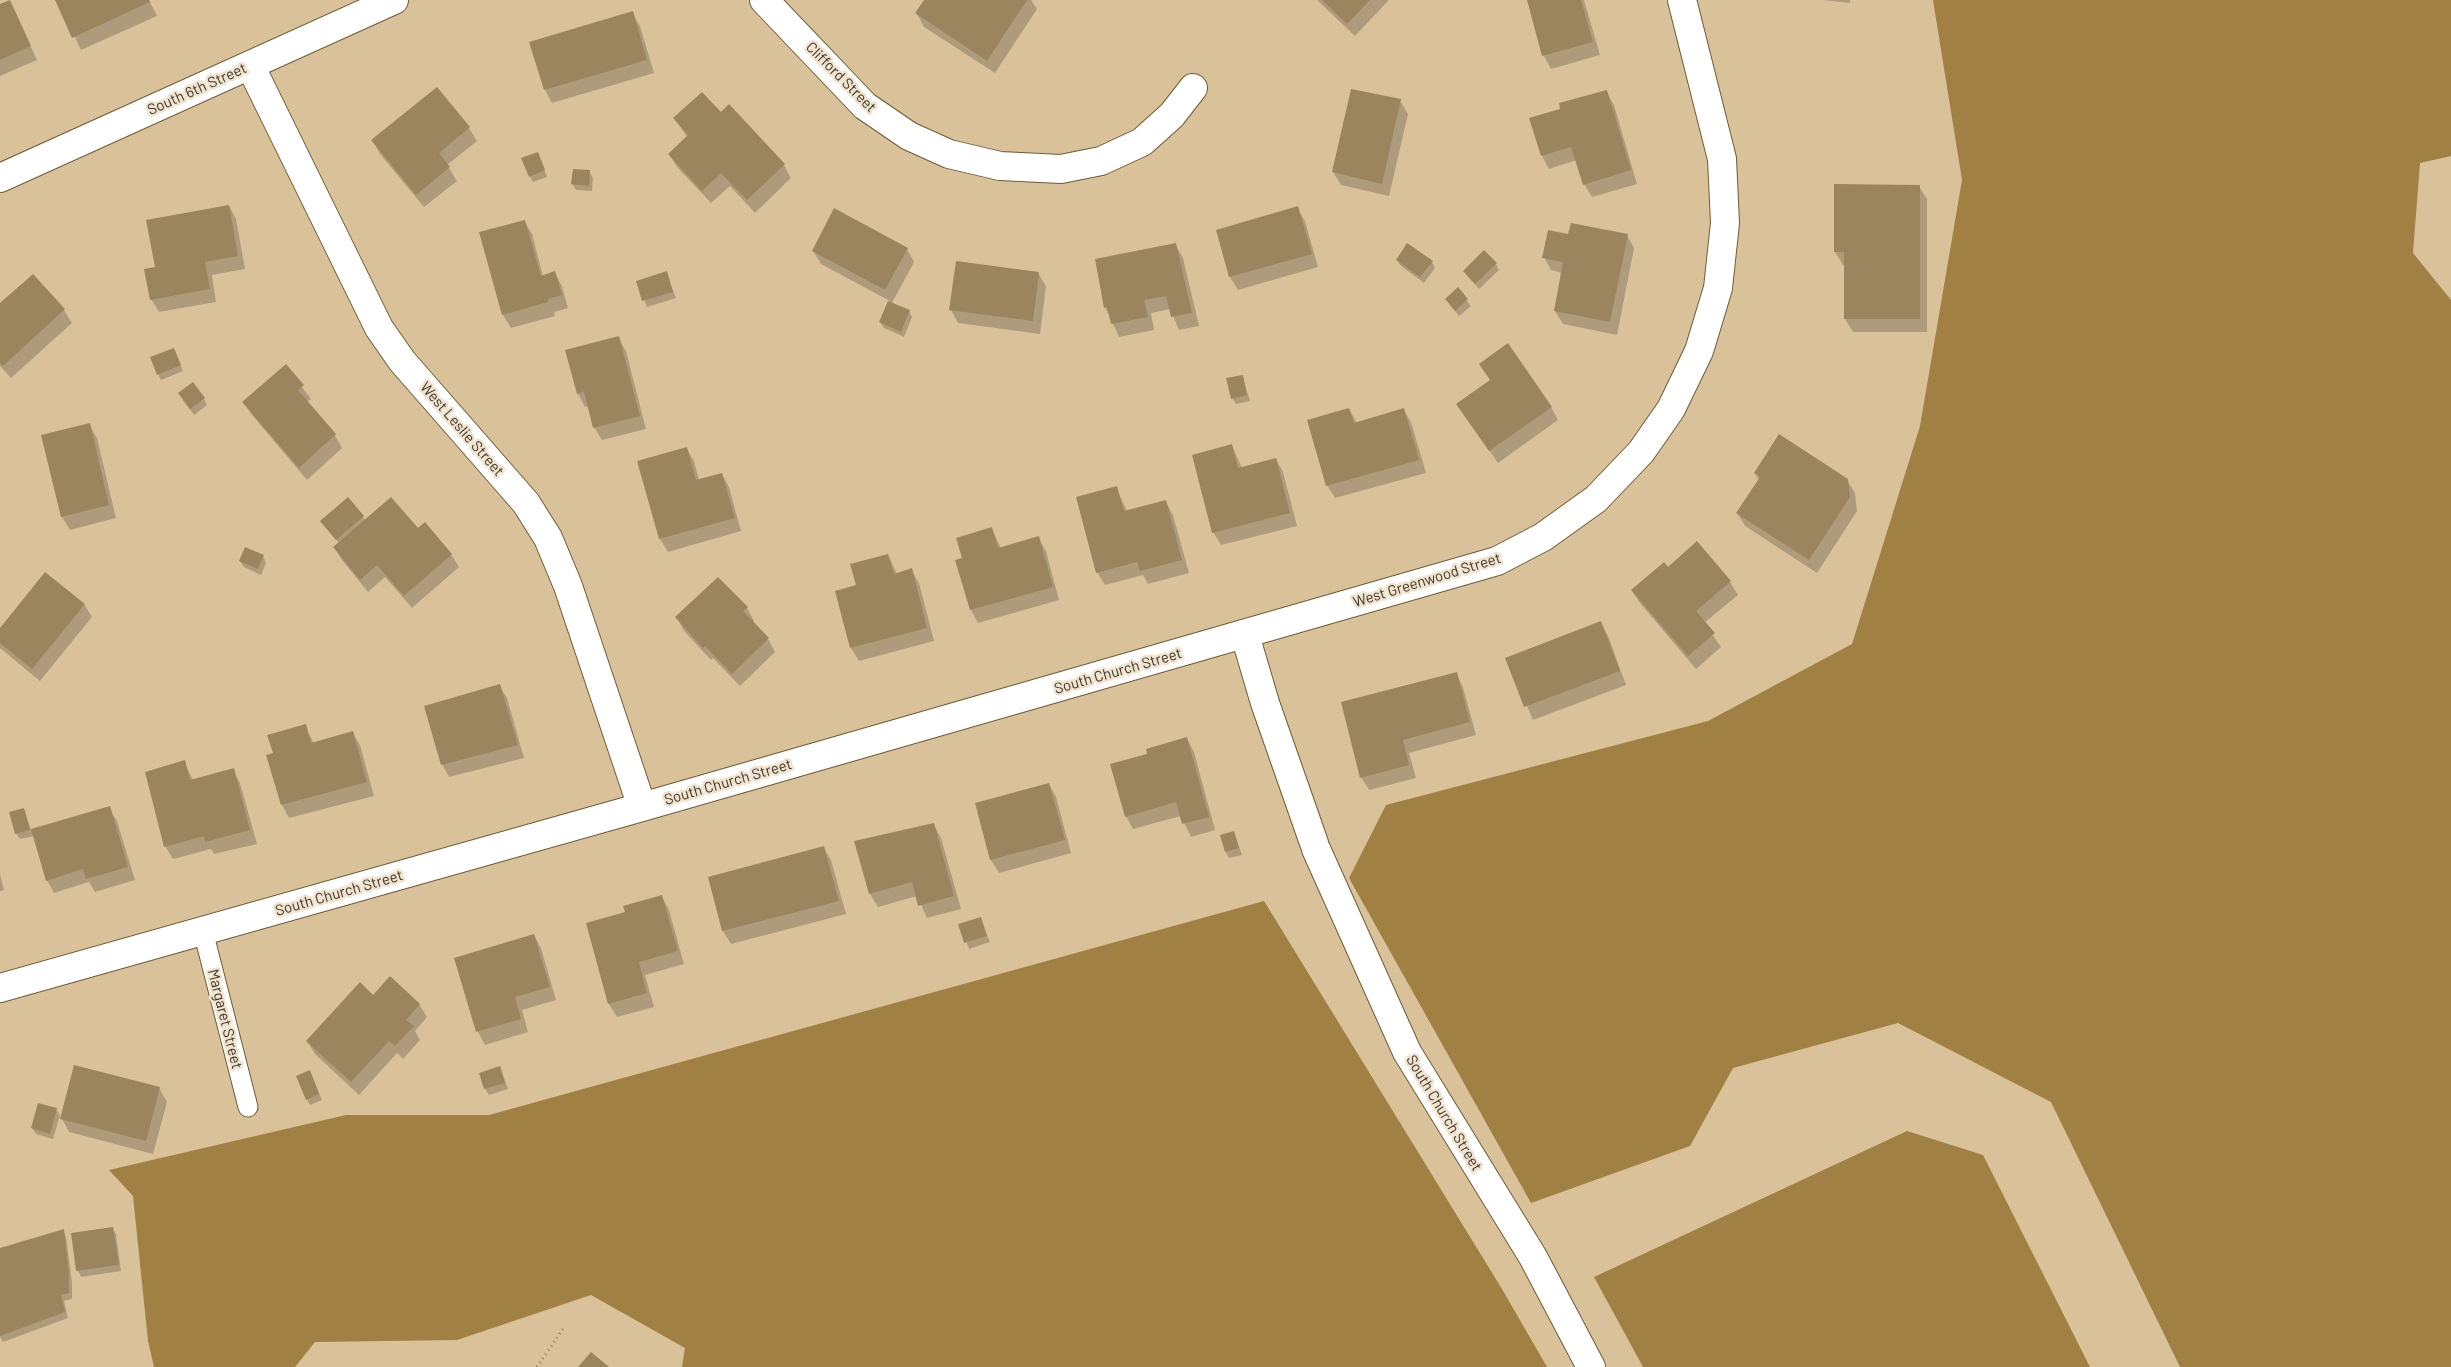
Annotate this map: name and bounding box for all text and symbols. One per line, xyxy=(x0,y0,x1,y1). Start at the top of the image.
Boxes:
street label: Clifford Street xyxy=(802,38,880,116)
street label: South 6th Street xyxy=(145,59,249,119)
street label: West Leslie Street xyxy=(416,378,508,480)
street label: West Greenwood Street xyxy=(1351,549,1503,611)
street label: South Church Street xyxy=(1052,644,1184,698)
street label: South Church Street xyxy=(662,755,794,809)
street label: South Church Street xyxy=(273,866,405,920)
street label: Margaret Street xyxy=(204,967,246,1071)
street label: South Church Street xyxy=(1402,1052,1486,1174)

